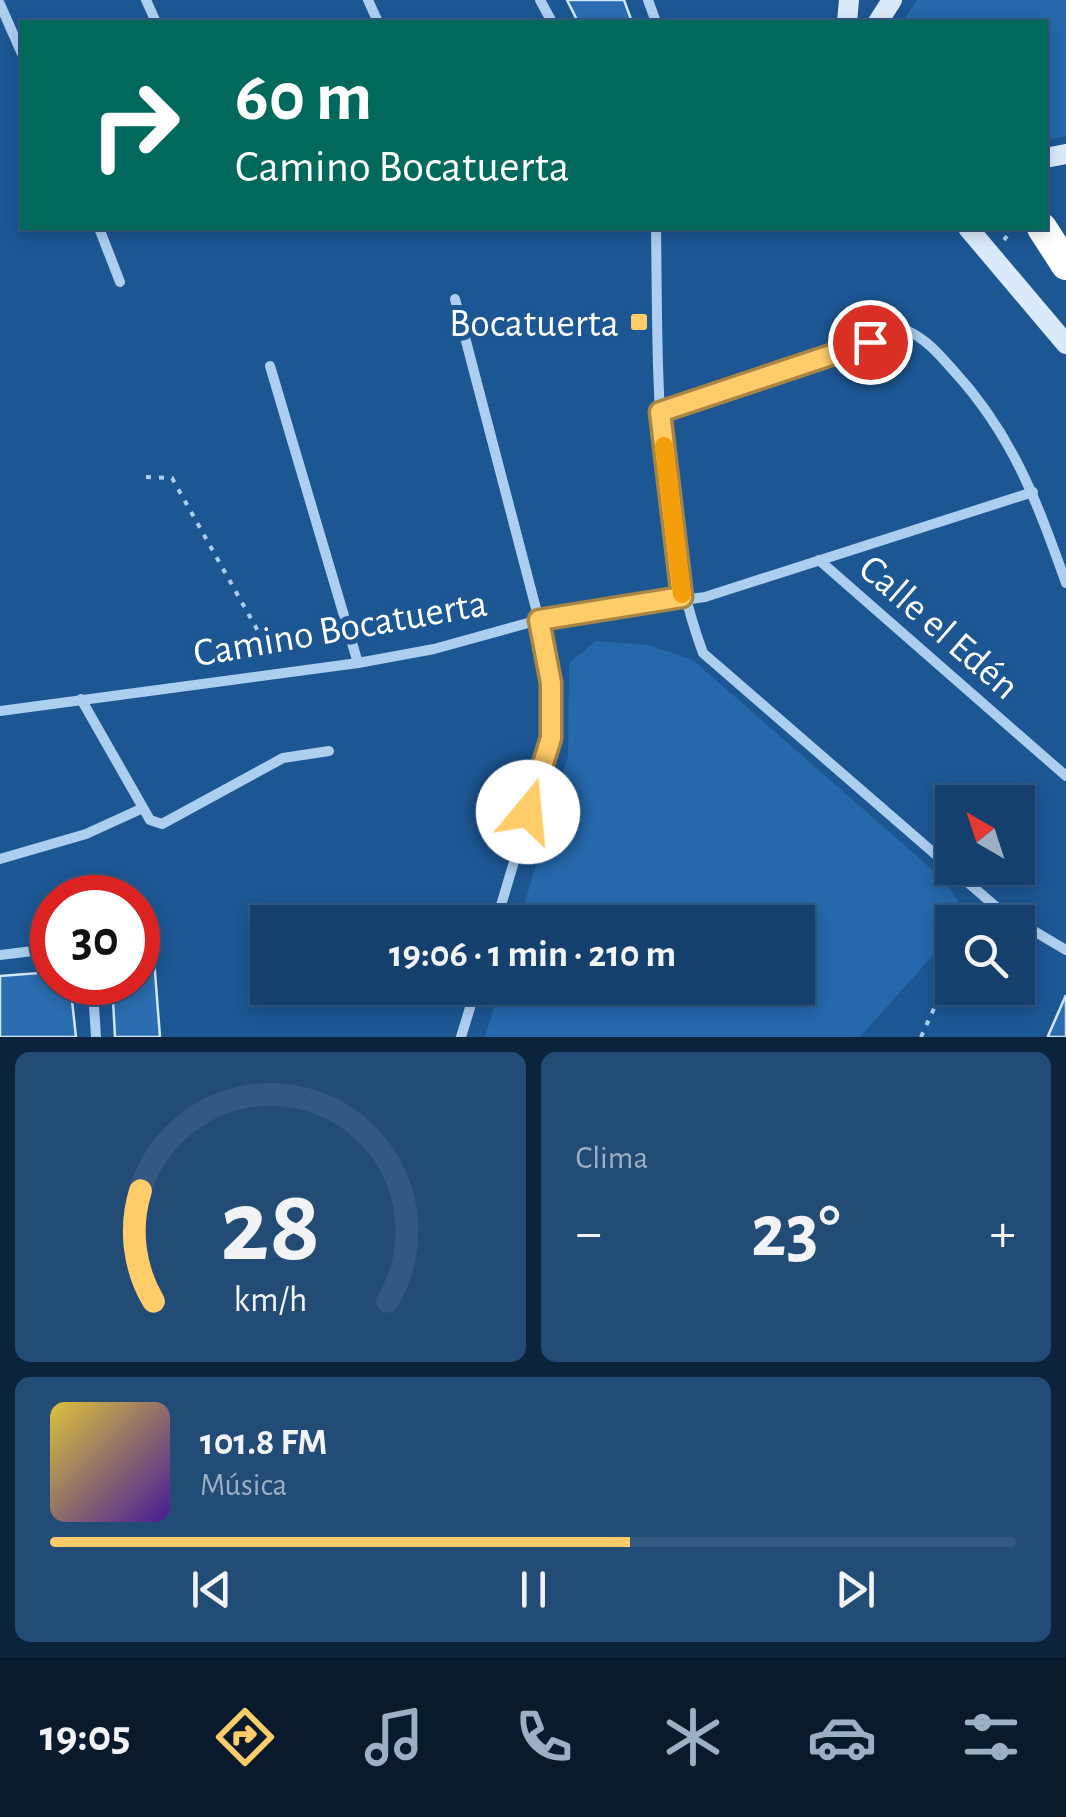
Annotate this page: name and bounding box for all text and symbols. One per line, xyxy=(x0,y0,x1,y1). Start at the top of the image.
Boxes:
icon: right xyxy=(70,60,200,190)
text: 60 m xyxy=(235,63,372,133)
text: Camino Bocatuerta xyxy=(235,145,570,190)
pin xyxy=(828,300,913,385)
place label: Bocatuerta xyxy=(449,304,619,344)
marker: Bocatuerta xyxy=(628,311,650,333)
icon: arrive xyxy=(843,315,898,370)
street label: Calle el Edén xyxy=(851,548,1026,707)
street label: Camino Bocatuerta xyxy=(190,583,490,674)
position arrow xyxy=(476,760,580,864)
north arrow xyxy=(935,785,1035,885)
map controls xyxy=(935,785,1035,1005)
speed limit sign: 30 xyxy=(30,875,160,1005)
button: search xyxy=(935,905,1035,1005)
text: 19:06 · 1 min · 210 m xyxy=(389,936,676,974)
text: Clima xyxy=(576,1142,648,1174)
text: 28 xyxy=(220,1176,320,1280)
text: 23° xyxy=(751,1195,841,1270)
text: − xyxy=(576,1206,602,1261)
text: + xyxy=(990,1206,1016,1261)
text: km/h xyxy=(233,1282,307,1318)
text: 101.8 FM xyxy=(200,1424,328,1462)
text: Música xyxy=(200,1469,287,1501)
icon: previous xyxy=(184,1562,239,1617)
icon: pause xyxy=(506,1562,561,1617)
icon: next xyxy=(828,1562,883,1617)
icon: directions xyxy=(210,1702,280,1772)
icon: music xyxy=(359,1702,429,1772)
icon: phone xyxy=(509,1702,579,1772)
icon: climate xyxy=(658,1702,728,1772)
icon: car xyxy=(807,1702,877,1772)
icon: filters xyxy=(956,1702,1026,1772)
text: 19:05 xyxy=(40,1714,131,1759)

